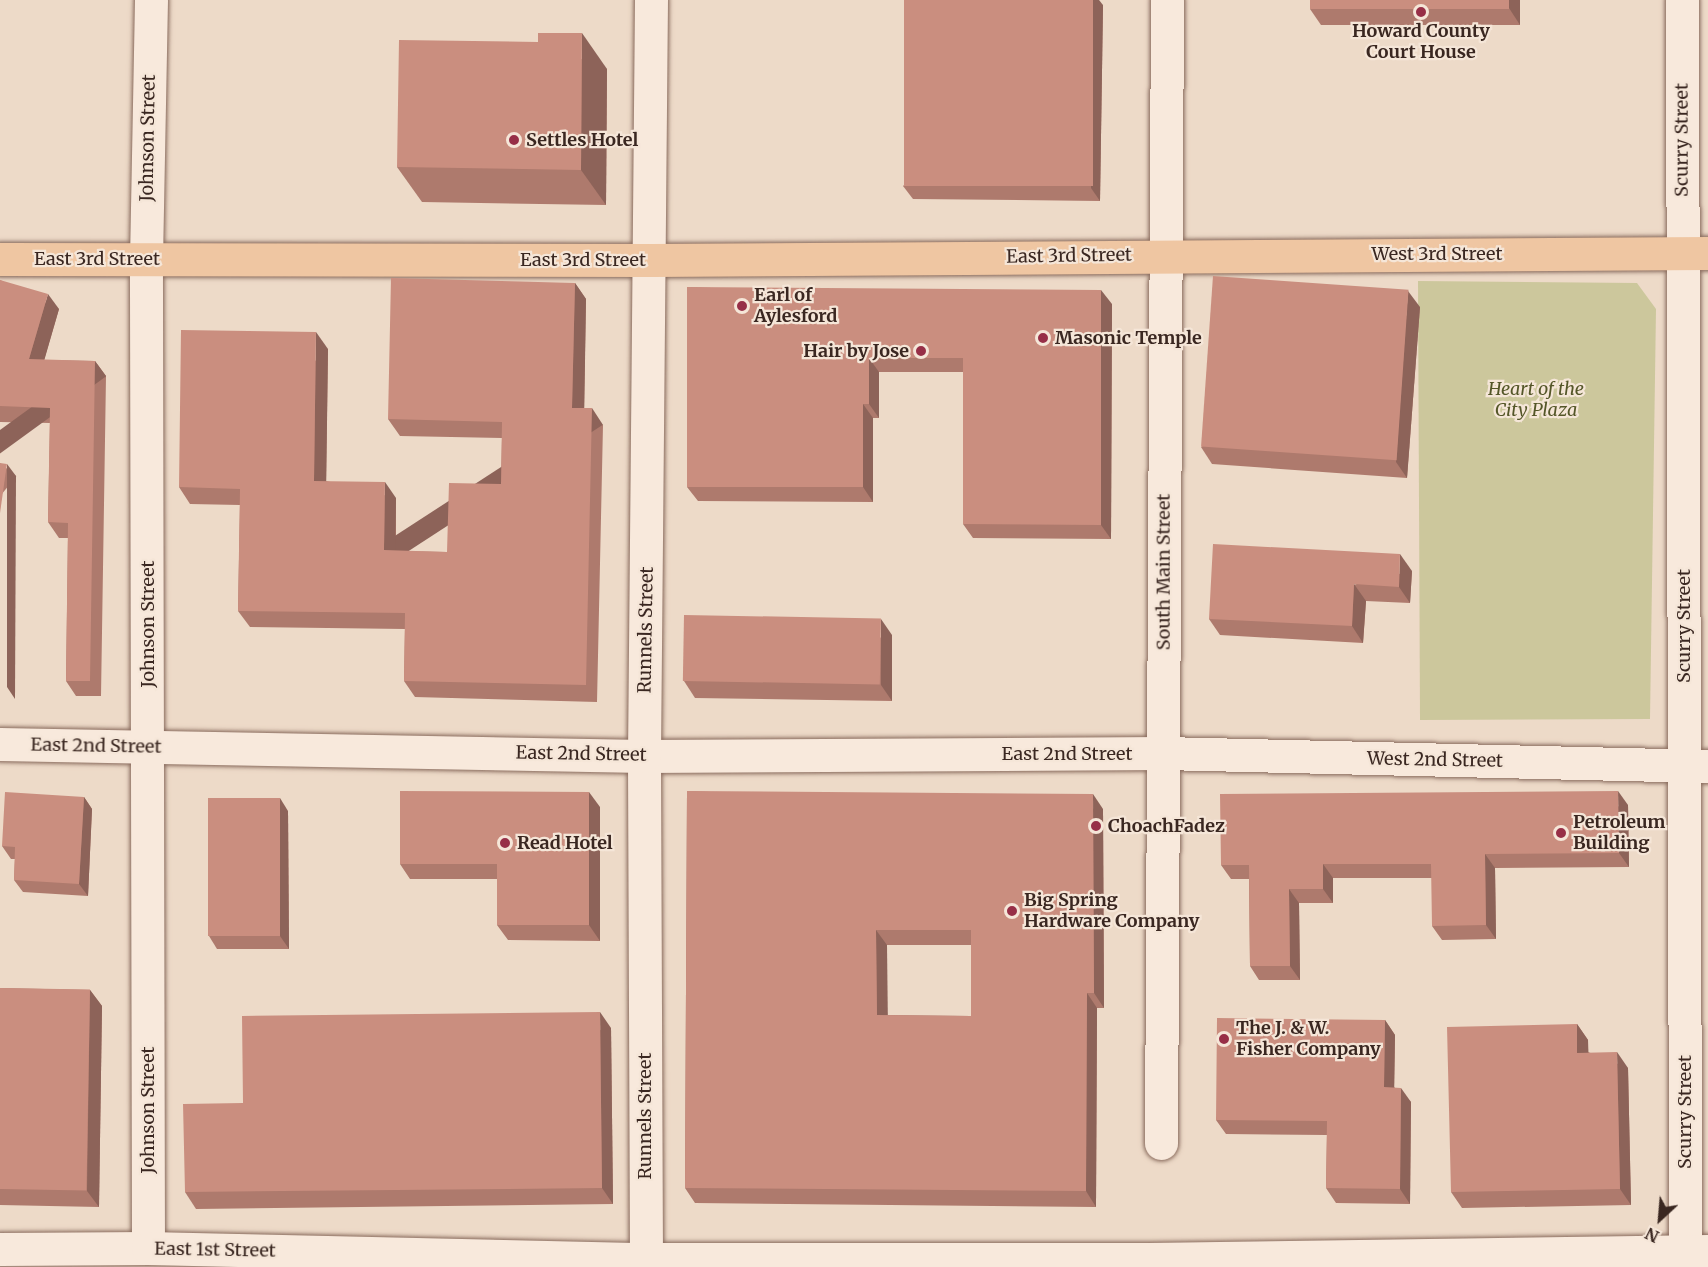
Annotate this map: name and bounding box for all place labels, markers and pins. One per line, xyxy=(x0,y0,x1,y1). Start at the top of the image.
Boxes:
marker: Howard County Court House xyxy=(1414,5,1428,19)
place label: Howard County Court House xyxy=(1352,21,1490,63)
place label: Settles Hotel xyxy=(526,129,638,151)
marker: Settles Hotel xyxy=(507,133,521,147)
place label: Earl of Aylesford xyxy=(754,285,837,328)
marker: Earl of Aylesford xyxy=(735,299,749,313)
place label: Masonic Temple xyxy=(1055,327,1202,349)
marker: Masonic Temple xyxy=(1036,331,1050,345)
place label: Hair by Jose xyxy=(803,340,909,362)
marker: Hair by Jose xyxy=(914,344,928,358)
place label: Petroleum Building xyxy=(1573,812,1665,854)
place label: ChoachFadez xyxy=(1108,815,1225,837)
marker: ChoachFadez xyxy=(1089,819,1103,833)
marker: Petroleum Building xyxy=(1554,826,1568,840)
place label: Read Hotel xyxy=(517,832,613,854)
marker: Read Hotel xyxy=(498,836,512,850)
place label: Big Spring Hardware Company xyxy=(1024,890,1199,932)
marker: Big Spring Hardware Company xyxy=(1005,904,1019,918)
place label: The J. & W. Fisher Company xyxy=(1236,1018,1381,1060)
marker: The J. & W. Fisher Company xyxy=(1217,1032,1231,1046)

